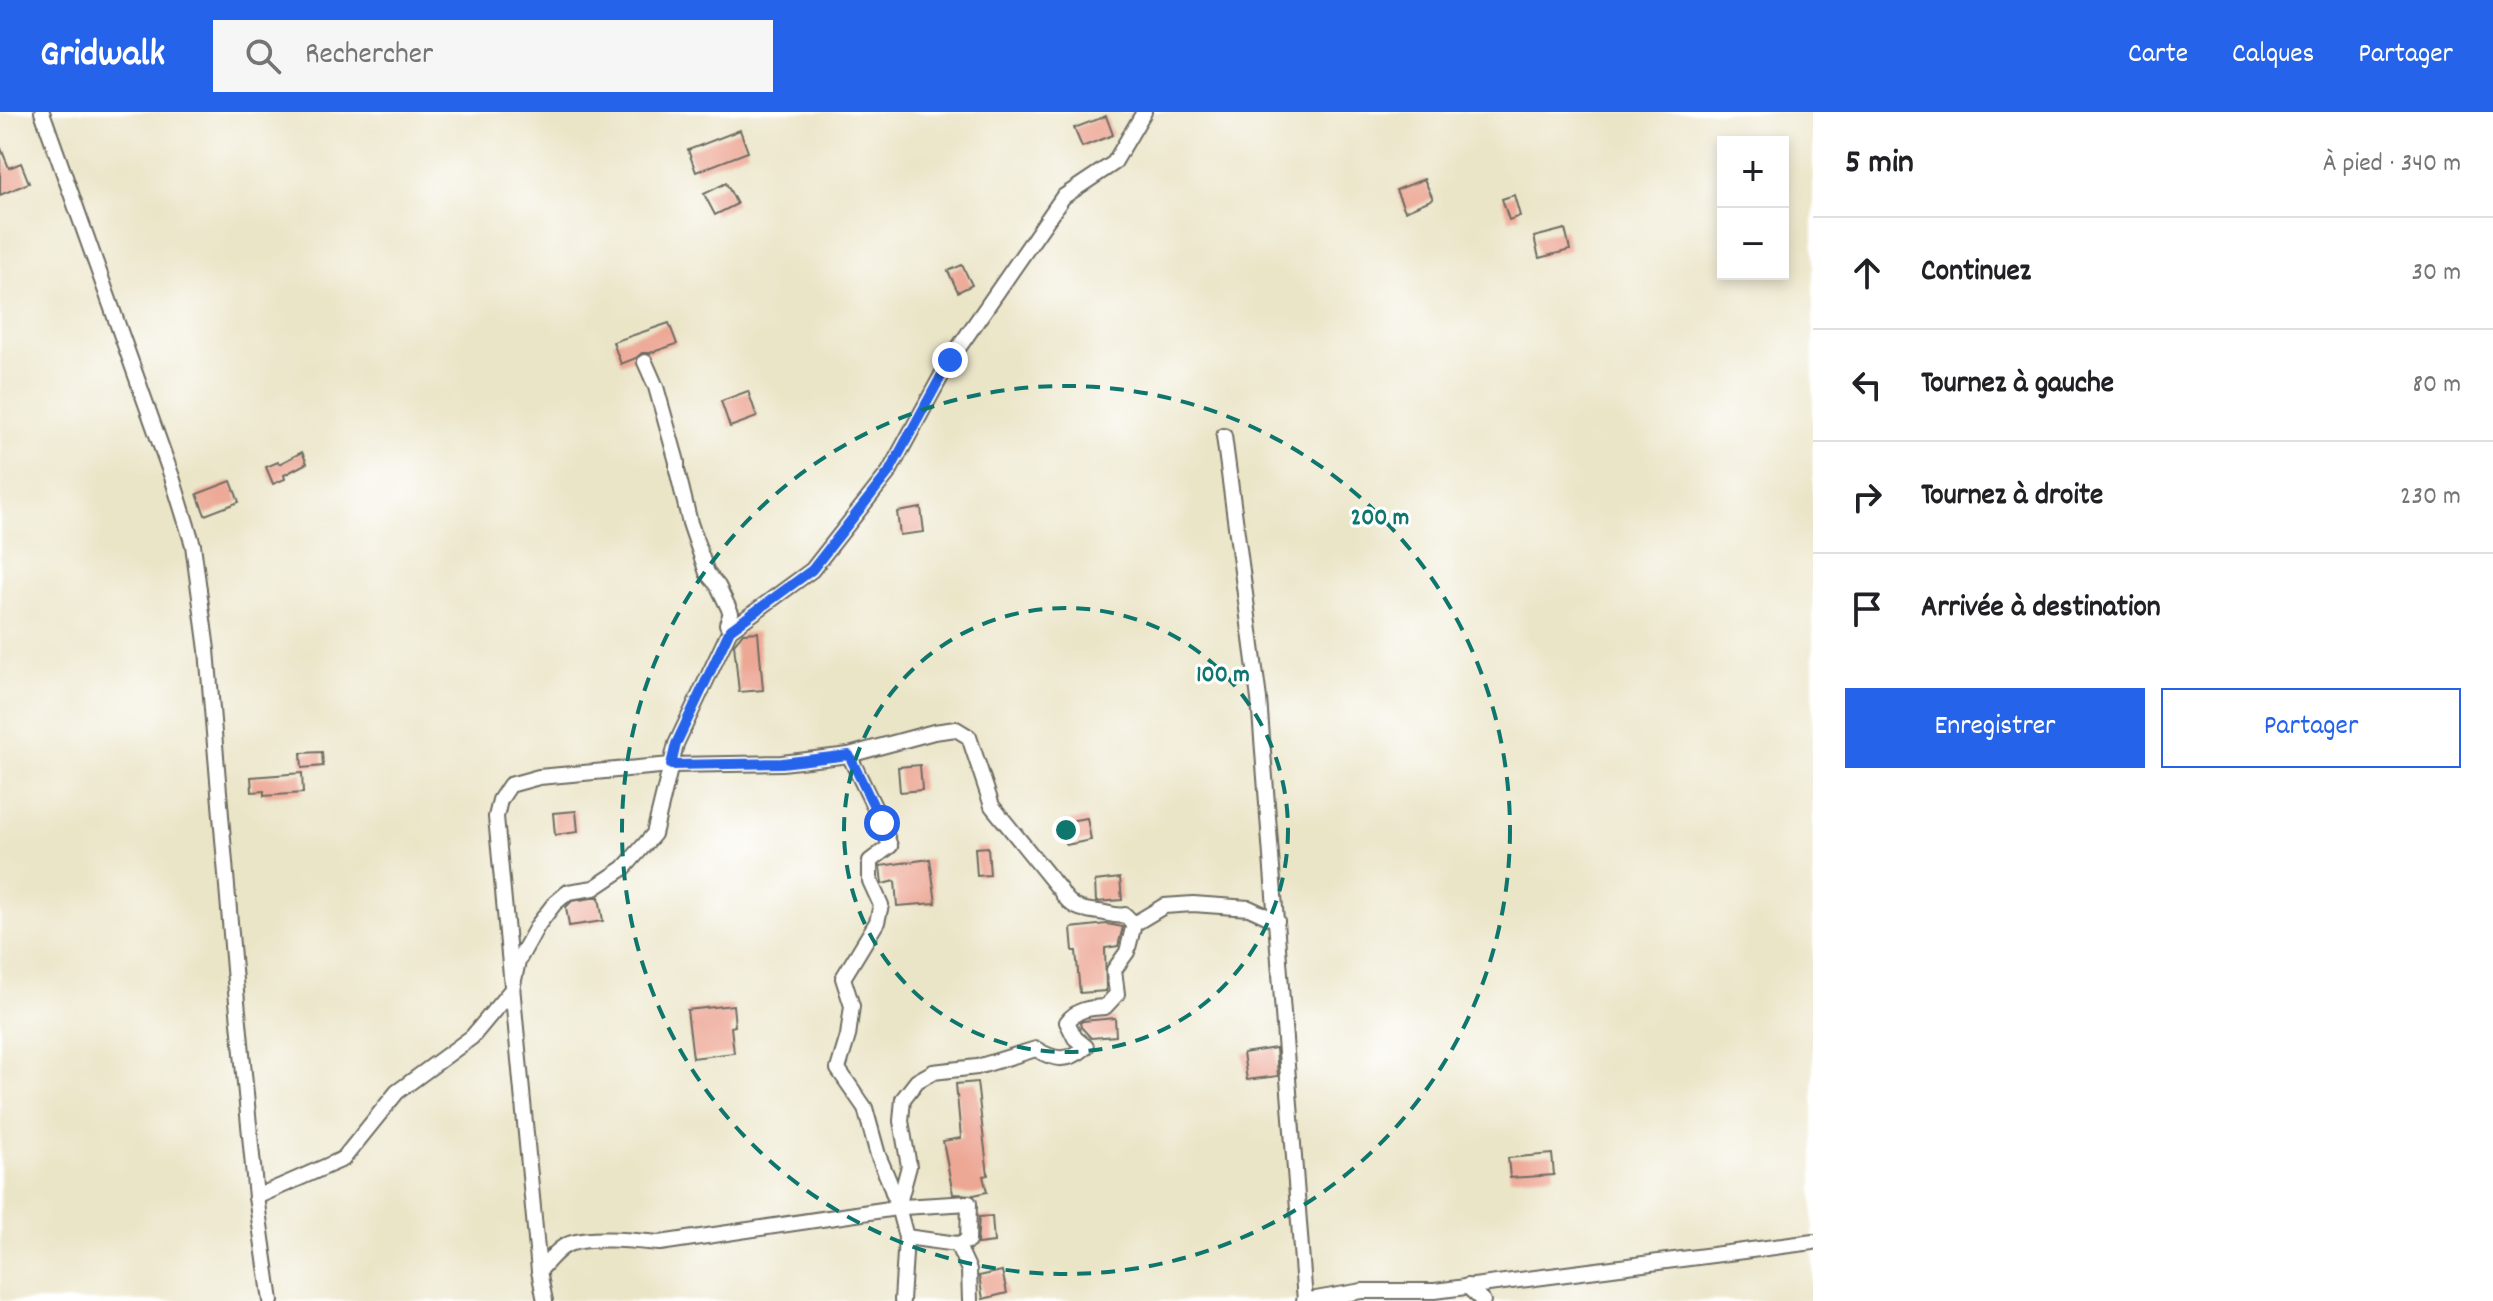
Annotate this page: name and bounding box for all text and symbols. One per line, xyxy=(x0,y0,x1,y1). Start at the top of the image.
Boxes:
search box xyxy=(213,20,773,92)
text: Gridwalk xyxy=(40,29,165,84)
icon: search xyxy=(241,34,285,78)
text: Rechercher xyxy=(305,35,433,78)
text: Carte xyxy=(2128,36,2188,76)
text: Calques xyxy=(2232,36,2314,76)
text: Partager xyxy=(2358,36,2453,76)
map controls xyxy=(1717,136,1789,280)
button: + xyxy=(1717,136,1789,208)
text: 5 min xyxy=(1845,140,1914,189)
text: À pied · 340 m xyxy=(2323,146,2461,183)
button: − xyxy=(1717,208,1789,280)
icon: ahead xyxy=(1845,251,1889,295)
text: Continuez xyxy=(1921,252,2031,295)
text: 30 m xyxy=(2411,255,2461,292)
route end xyxy=(932,342,968,378)
icon: left xyxy=(1845,363,1889,407)
text: Tournez à gauche xyxy=(1921,364,2114,407)
text: 80 m xyxy=(2413,367,2461,404)
icon: right xyxy=(1845,475,1889,519)
text: Tournez à droite xyxy=(1921,476,2103,519)
text: 230 m xyxy=(2400,479,2461,516)
text: 200 m xyxy=(1351,502,1409,536)
icon: arrive xyxy=(1845,587,1889,631)
text: Arrivée à destination xyxy=(1921,588,2161,631)
text: 100 m xyxy=(1196,659,1250,693)
button: Enregistrer xyxy=(1845,688,2145,768)
button: Partager xyxy=(2161,688,2461,768)
route start xyxy=(864,805,900,841)
centre of rings xyxy=(1052,816,1080,844)

